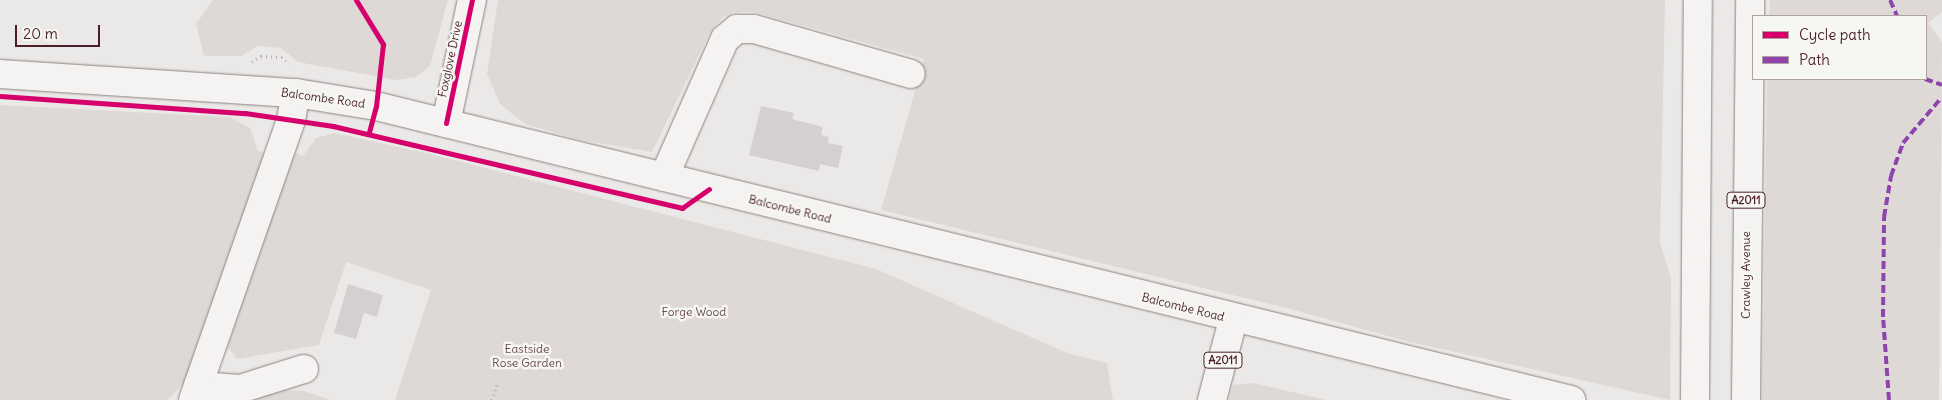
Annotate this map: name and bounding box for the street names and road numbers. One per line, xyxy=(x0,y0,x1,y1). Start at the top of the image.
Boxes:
street label: Foxglove Drive xyxy=(435,19,465,99)
street label: Balcombe Road xyxy=(280,85,366,111)
street label: Balcombe Road xyxy=(747,192,833,226)
road number: A2011 xyxy=(1726,192,1766,208)
street label: Crawley Avenue xyxy=(1739,231,1753,319)
street label: Balcombe Road xyxy=(1140,290,1226,324)
road number: A2011 xyxy=(1203,352,1243,368)

